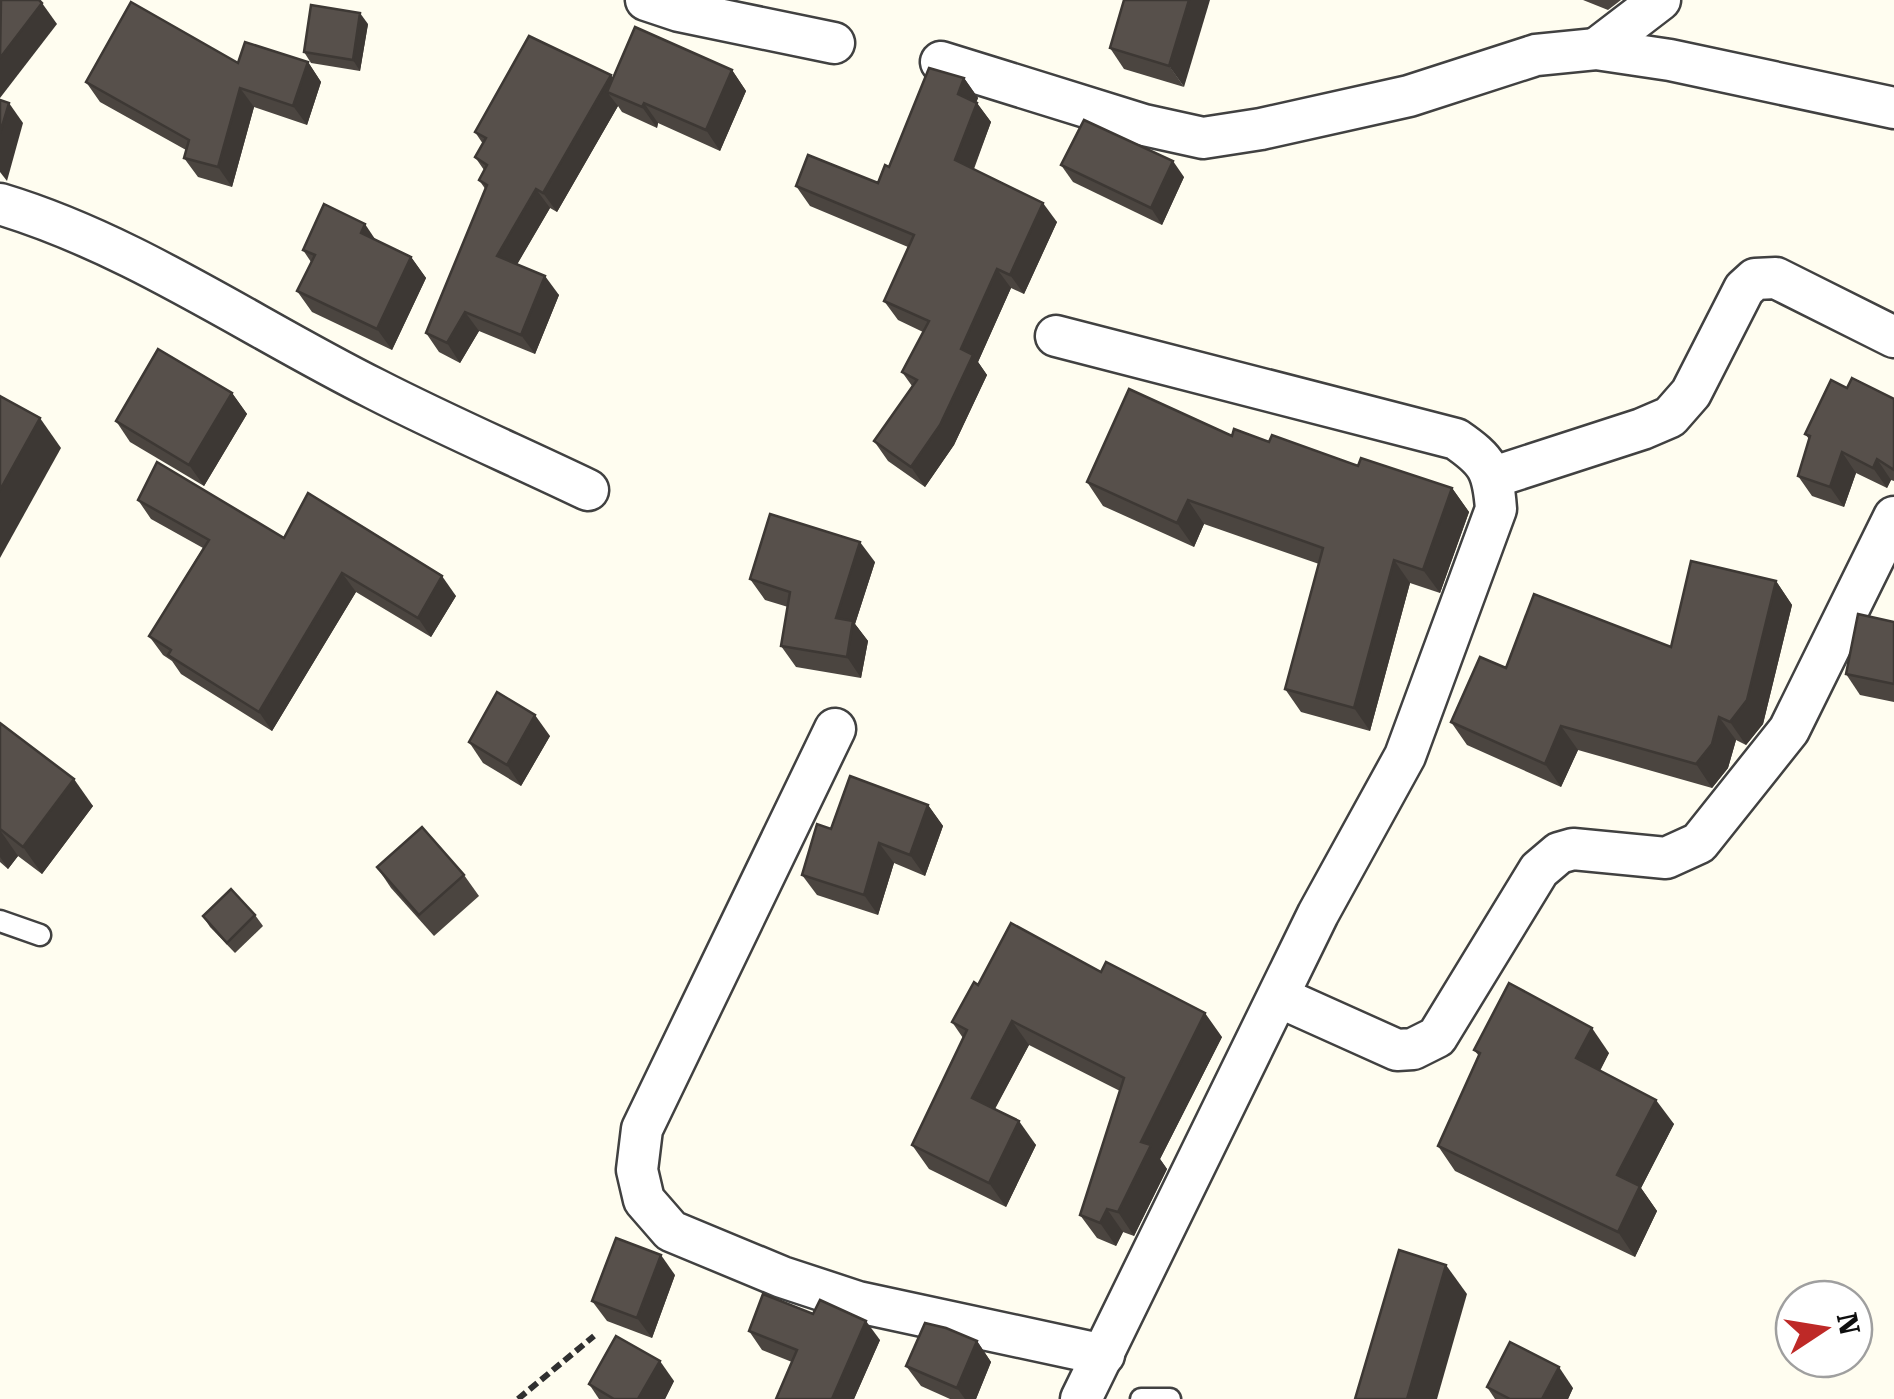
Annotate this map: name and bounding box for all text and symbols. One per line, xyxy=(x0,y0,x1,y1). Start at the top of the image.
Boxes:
north arrow xyxy=(1774,1279,1874,1379)
text: N xyxy=(1830,1310,1866,1338)

